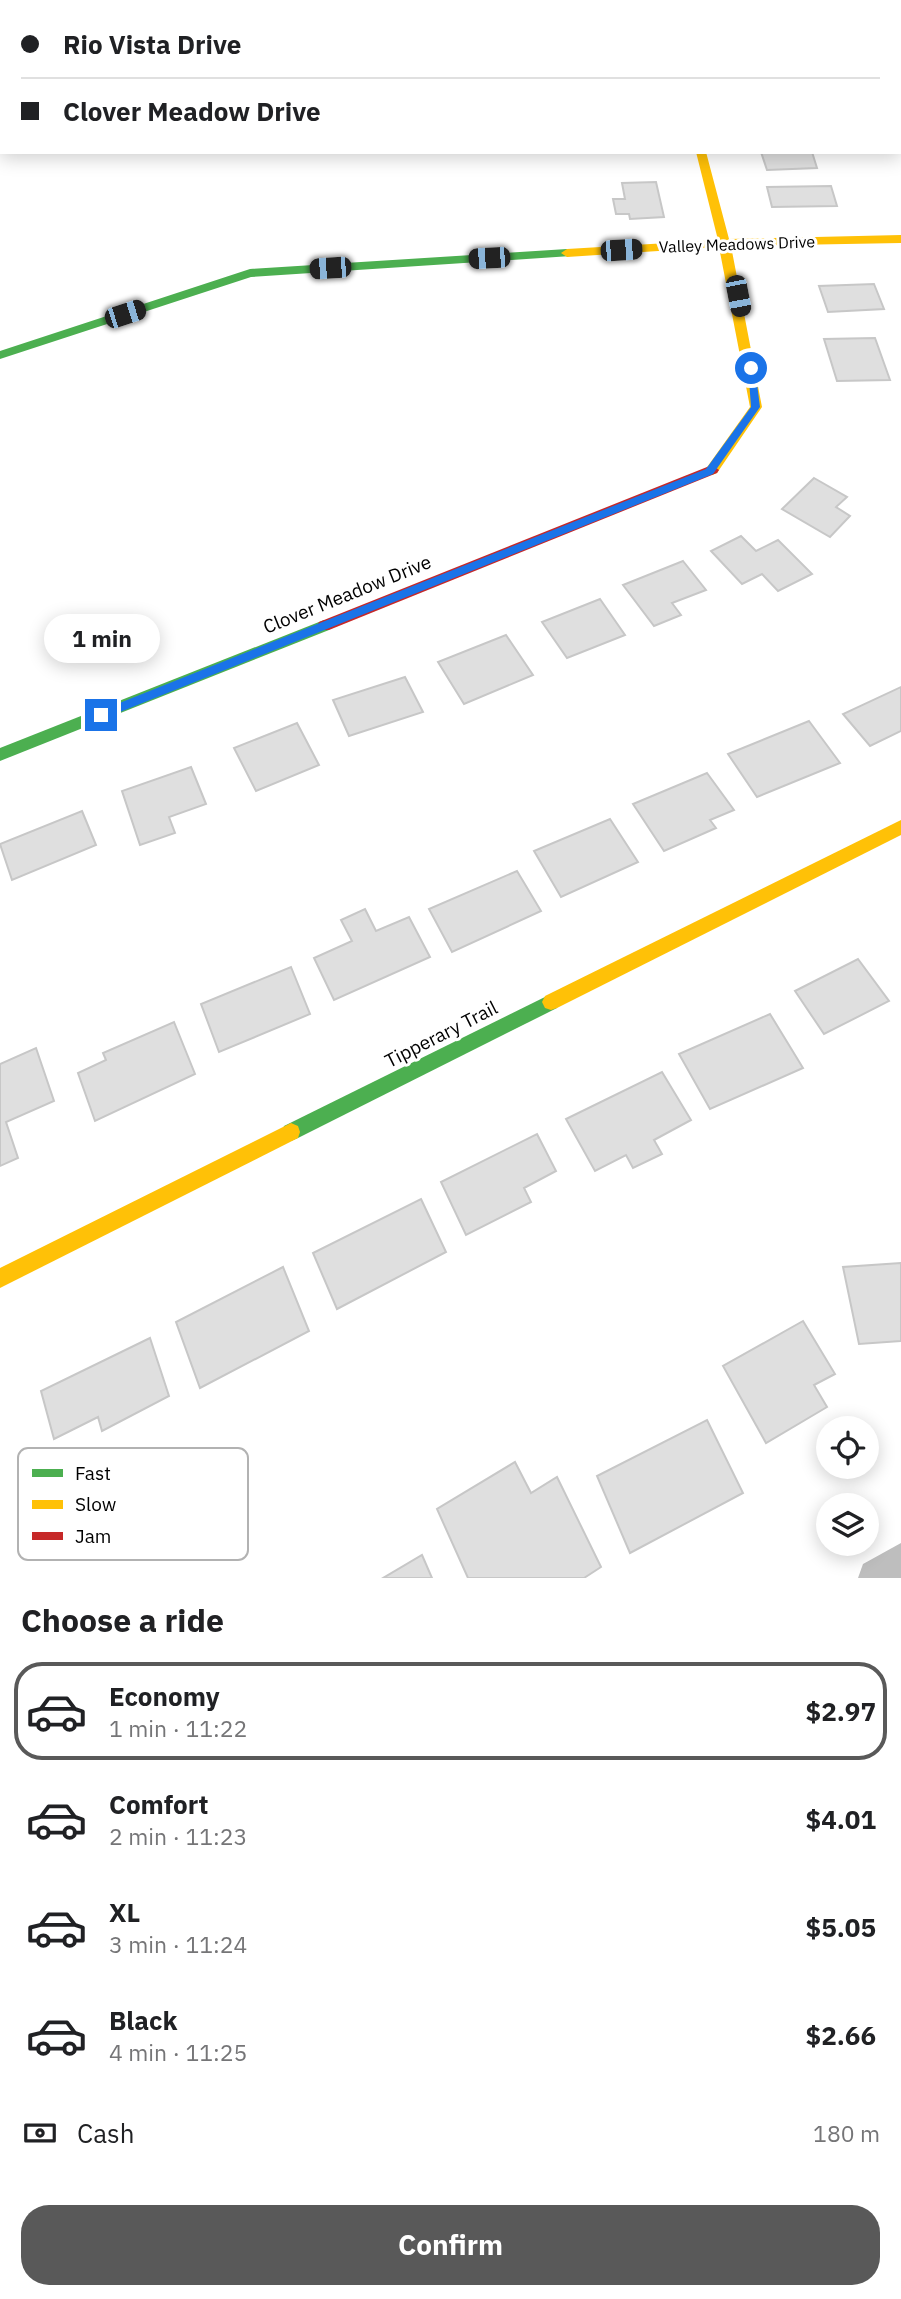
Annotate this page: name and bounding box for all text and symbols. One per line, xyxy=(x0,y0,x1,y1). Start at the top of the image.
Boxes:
text: Rio Vista Drive xyxy=(63,27,241,61)
text: Clover Meadow Drive xyxy=(63,94,321,128)
street label: Valley Meadows Drive xyxy=(659,231,816,257)
car xyxy=(600,238,643,262)
car xyxy=(468,246,511,270)
car xyxy=(309,256,352,280)
car xyxy=(724,273,753,319)
car xyxy=(102,298,149,330)
route start xyxy=(735,352,767,384)
street label: Clover Meadow Drive xyxy=(259,549,435,639)
callout: 1 min xyxy=(43,614,159,662)
text: 1 min xyxy=(72,623,132,653)
route end xyxy=(85,699,117,731)
street label: Tipperary Trail xyxy=(381,995,501,1073)
map controls xyxy=(816,1416,879,1556)
button: locate xyxy=(816,1416,879,1479)
legend xyxy=(18,1448,248,1560)
text: Fast xyxy=(75,1461,111,1485)
text: Slow xyxy=(75,1492,116,1516)
button: layers xyxy=(816,1493,879,1556)
text: Jam xyxy=(75,1524,111,1548)
text: Choose a ride xyxy=(21,1599,224,1641)
text: Economy xyxy=(109,1679,220,1713)
icon: car xyxy=(25,1680,88,1743)
text: $2.97 xyxy=(806,1694,876,1728)
text: 1 min · 11:22 xyxy=(109,1713,247,1743)
text: Comfort xyxy=(109,1787,208,1821)
icon: car xyxy=(25,1788,88,1851)
text: $4.01 xyxy=(806,1802,876,1836)
text: 2 min · 11:23 xyxy=(109,1821,247,1851)
text: XL xyxy=(109,1895,140,1929)
icon: car xyxy=(25,1896,88,1959)
text: $5.05 xyxy=(806,1910,876,1944)
text: 3 min · 11:24 xyxy=(109,1929,247,1959)
text: Black xyxy=(109,2003,177,2037)
icon: car xyxy=(25,2004,88,2067)
text: $2.66 xyxy=(806,2018,876,2052)
text: 4 min · 11:25 xyxy=(109,2037,247,2067)
icon: cash xyxy=(21,2114,59,2152)
text: Cash xyxy=(77,2116,134,2150)
text: 180 m xyxy=(813,2118,880,2148)
button: Confirm xyxy=(21,2205,880,2285)

